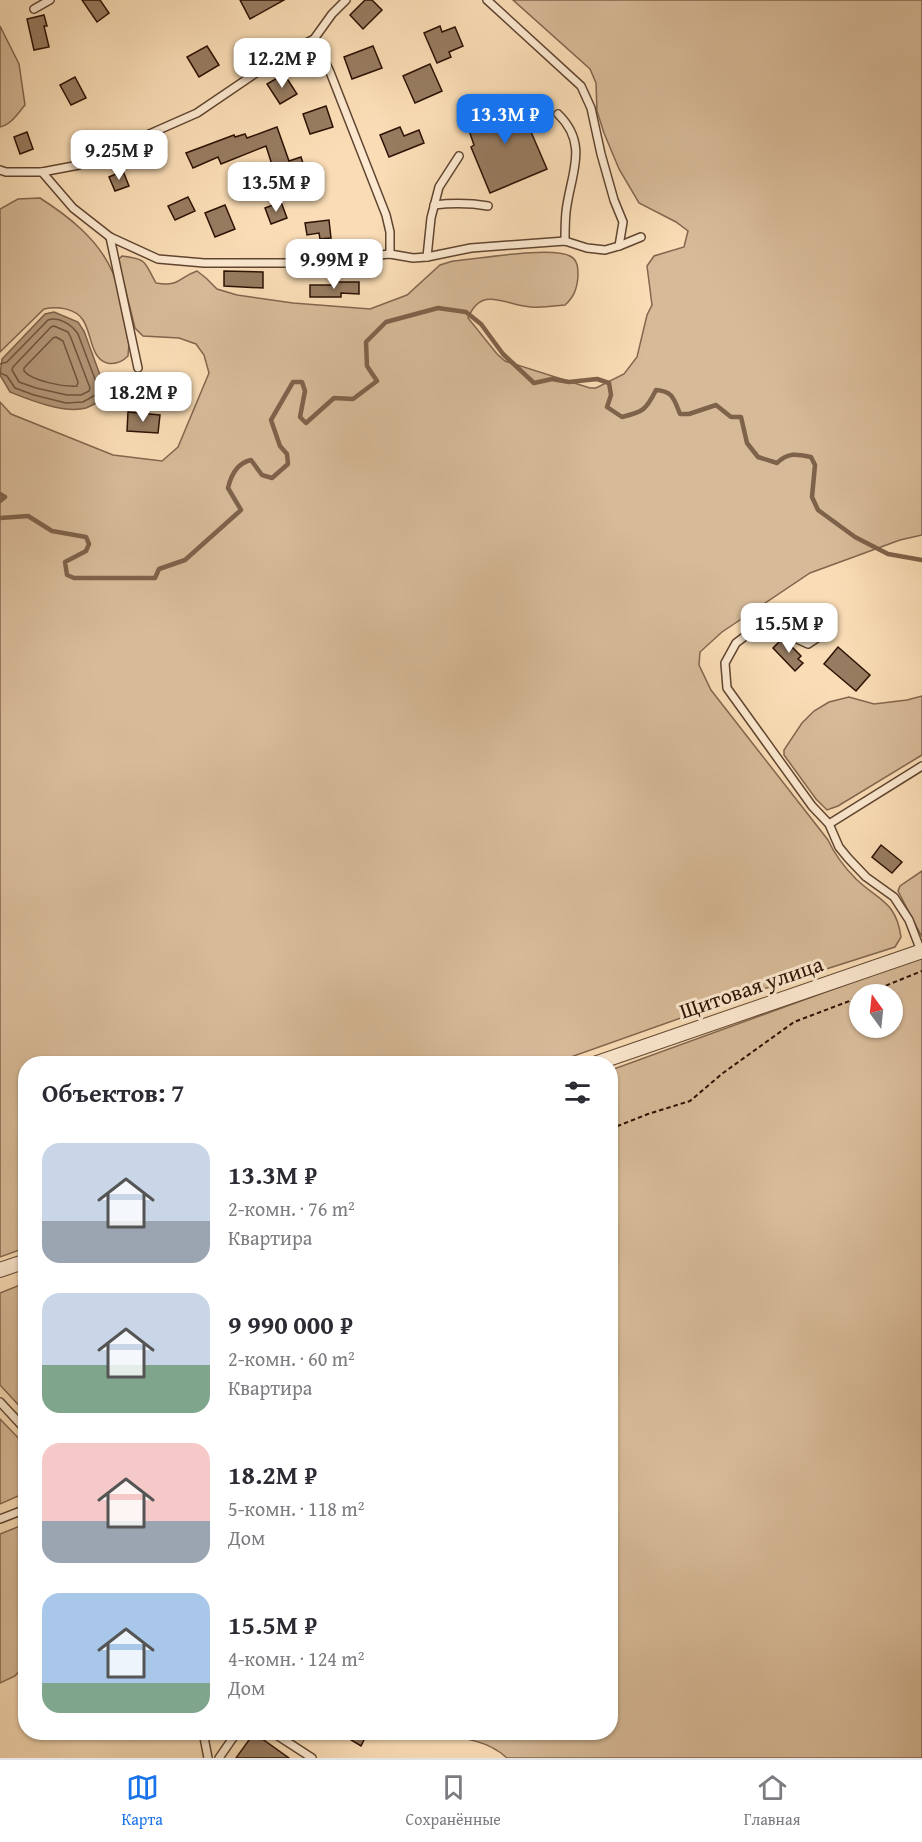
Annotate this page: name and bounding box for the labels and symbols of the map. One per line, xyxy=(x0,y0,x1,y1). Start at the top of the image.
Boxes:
pin: 12.2M ₽ xyxy=(227,38,337,89)
pin: 13.3M ₽ xyxy=(450,94,560,145)
pin: 9.25M ₽ xyxy=(64,130,174,181)
pin: 13.5M ₽ xyxy=(221,162,331,213)
pin: 9.99M ₽ xyxy=(279,239,389,290)
pin: 18.2M ₽ xyxy=(88,372,198,423)
pin: 15.5M ₽ xyxy=(734,603,844,654)
street label: Щитовая улица xyxy=(675,947,828,1027)
north arrow xyxy=(849,984,903,1038)

